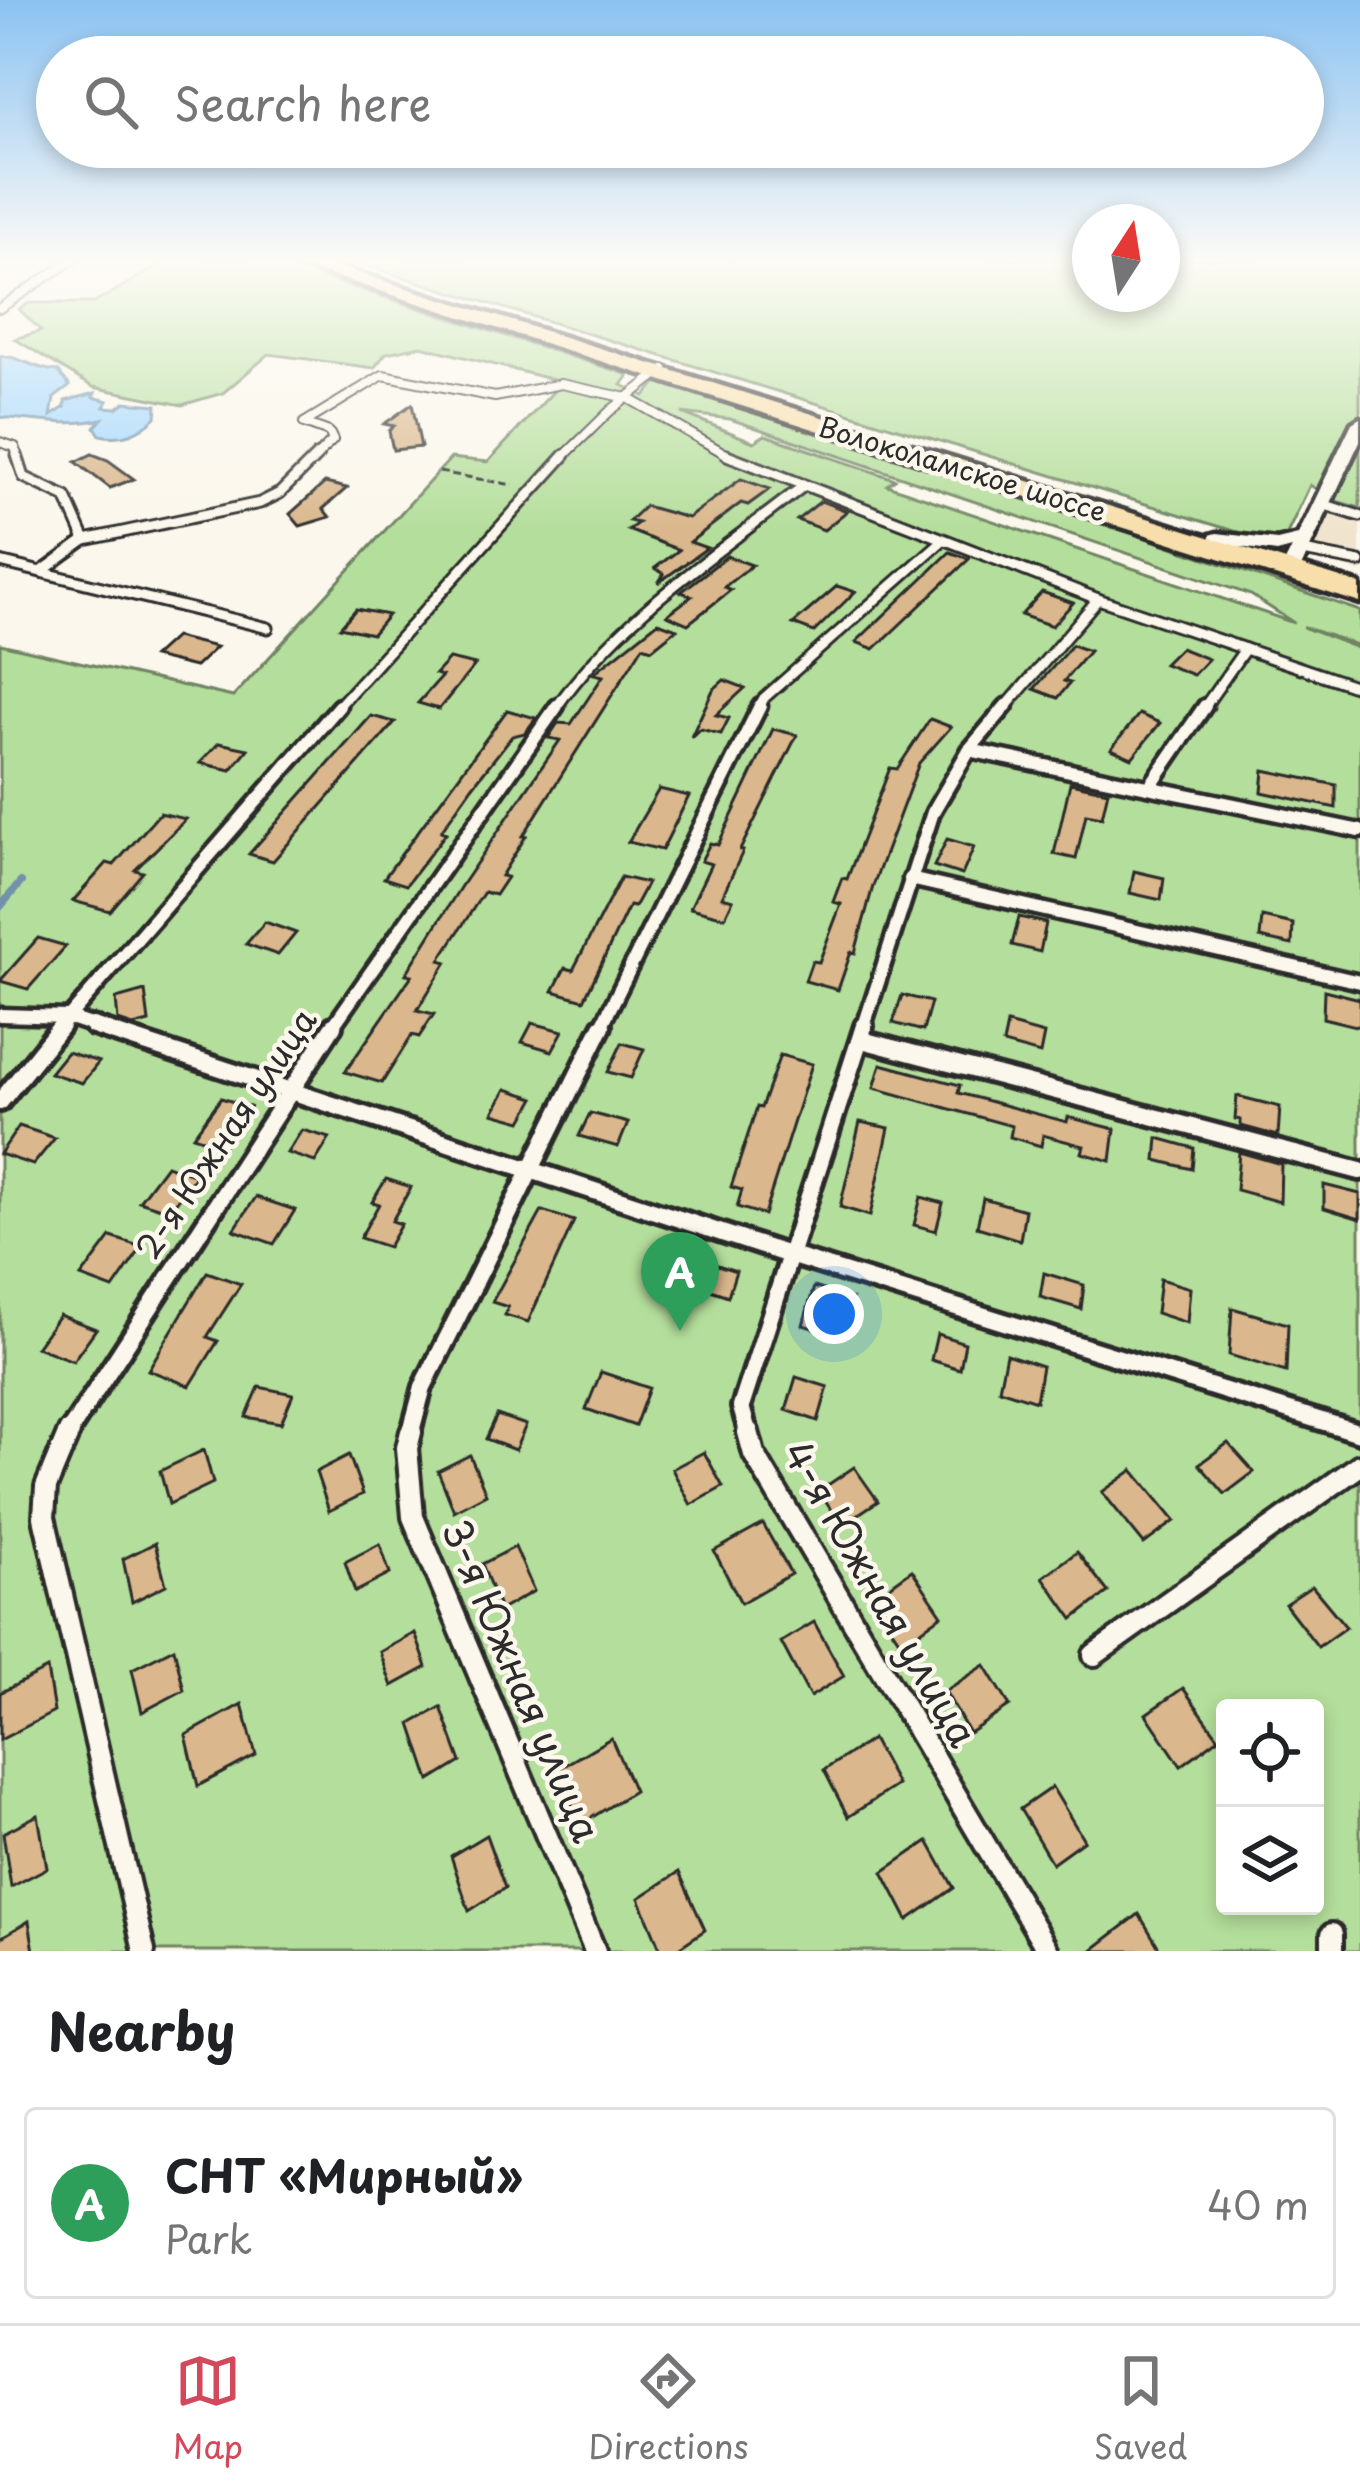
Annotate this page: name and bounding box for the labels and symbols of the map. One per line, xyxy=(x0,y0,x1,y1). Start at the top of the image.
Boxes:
north arrow xyxy=(1072,204,1180,312)
street label: Волоколамское шоссе xyxy=(814,404,1111,531)
street label: 2-я Южная улица xyxy=(122,997,327,1269)
pin: A xyxy=(641,1232,719,1331)
your location xyxy=(804,1284,864,1344)
street label: 4-я Южная улица xyxy=(770,1428,994,1757)
street label: 3-я Южная улица xyxy=(429,1510,618,1851)

